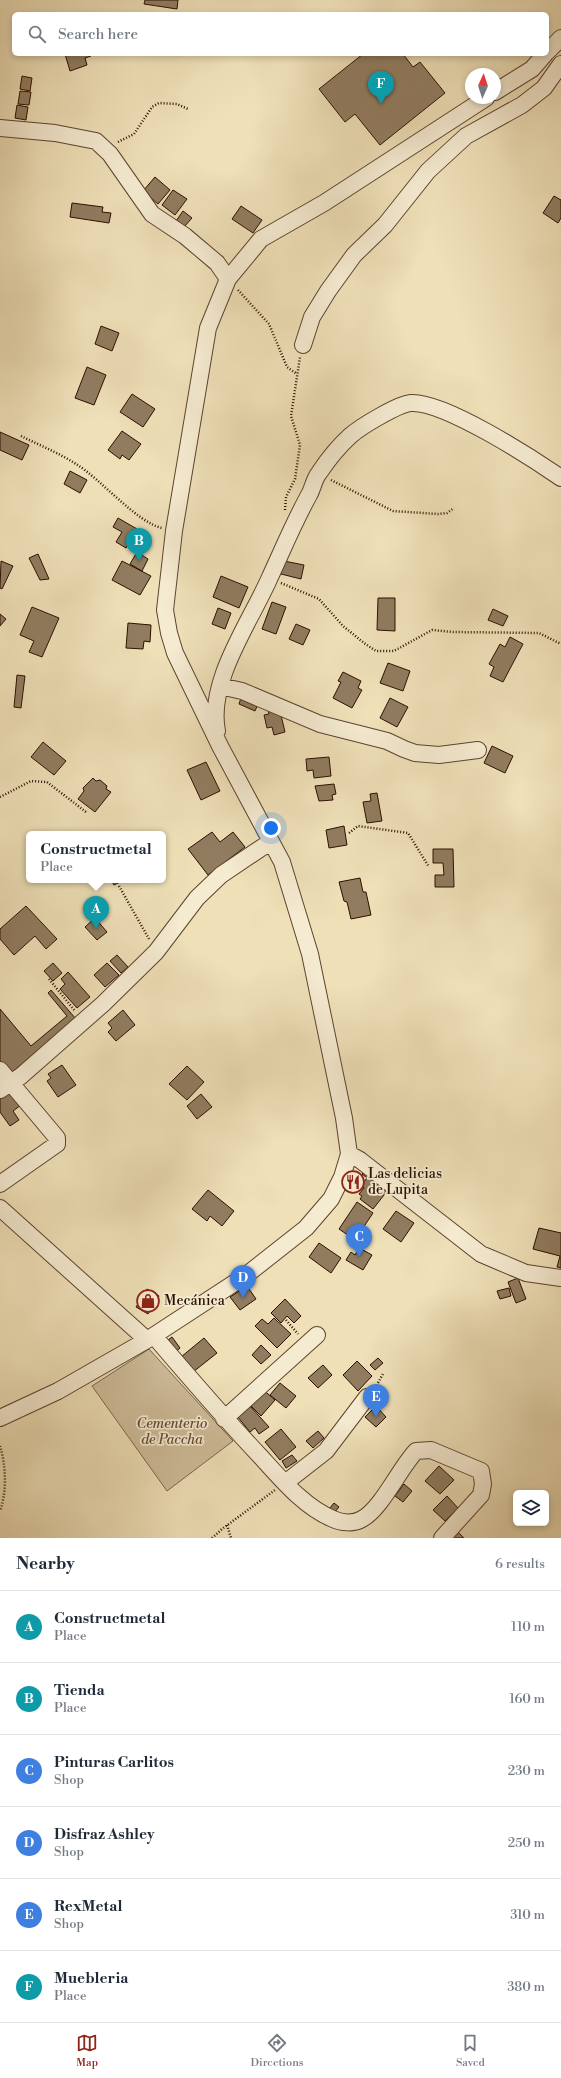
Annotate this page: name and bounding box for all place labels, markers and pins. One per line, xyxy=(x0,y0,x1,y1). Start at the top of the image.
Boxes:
pin: F xyxy=(368,71,394,104)
pin: B xyxy=(126,528,152,561)
pin: A xyxy=(83,896,109,929)
place label: Las delicias de Lupita xyxy=(368,1165,442,1199)
restaurant icon: Las delicias de Lupita xyxy=(340,1169,366,1195)
pin: C xyxy=(346,1224,372,1257)
pin: D xyxy=(230,1265,256,1298)
shop icon: Mecánica xyxy=(135,1288,161,1314)
place label: Mecánica xyxy=(164,1292,226,1310)
pin: E xyxy=(363,1384,389,1417)

